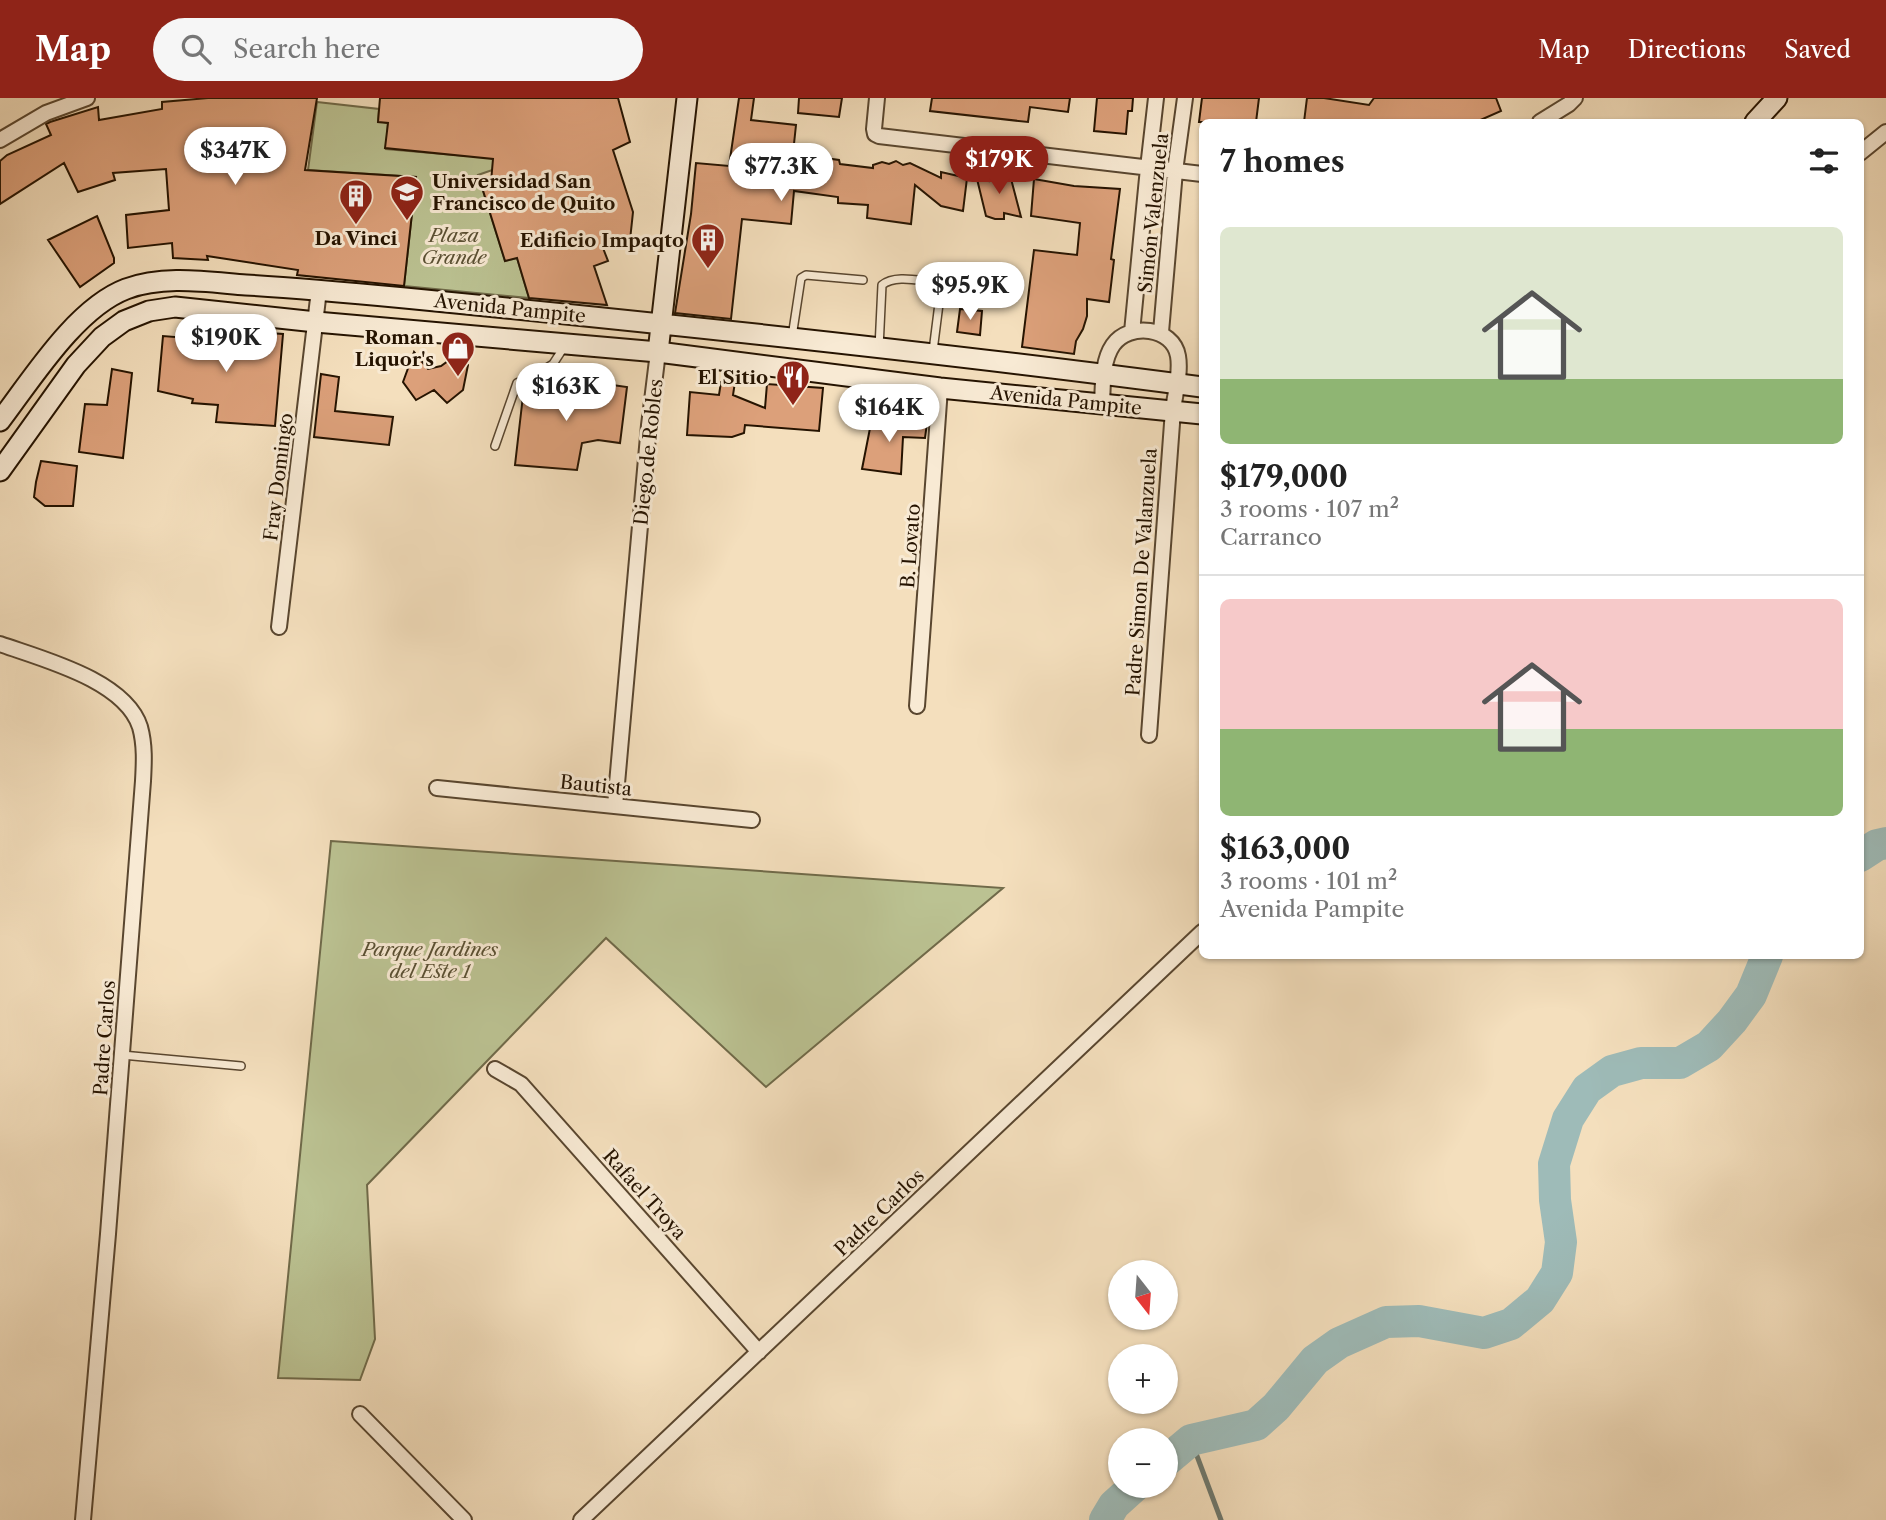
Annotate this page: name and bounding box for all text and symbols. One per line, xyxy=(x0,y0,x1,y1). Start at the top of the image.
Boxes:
search box xyxy=(153,18,643,81)
text: Map xyxy=(35,29,111,70)
icon: search xyxy=(177,30,215,68)
text: Search here xyxy=(233,33,380,65)
text: Map xyxy=(1538,35,1590,64)
text: Directions xyxy=(1628,35,1746,64)
text: Saved xyxy=(1784,35,1851,64)
pin: $347K xyxy=(186,127,284,187)
street label: Simón Valenzuela xyxy=(1134,132,1173,294)
text: $347K xyxy=(200,136,270,164)
pin: $179K xyxy=(950,136,1048,196)
icon: filters xyxy=(1805,142,1843,180)
text: 7 homes xyxy=(1220,143,1345,180)
pin: $77.3K xyxy=(724,144,838,203)
text: $179K xyxy=(965,145,1033,173)
text: $77.3K xyxy=(744,152,818,180)
place label: Universidad San Francisco de Quito xyxy=(432,170,615,215)
school or university icon: Universidad San Francisco de Quito xyxy=(388,173,426,222)
building icon: Da Vinci xyxy=(337,177,375,226)
building icon: Edificio Impaqto xyxy=(689,221,727,270)
park label: Plaza Grande xyxy=(422,224,487,269)
place label: Da Vinci xyxy=(315,227,398,250)
place label: Edificio Impaqto xyxy=(520,229,684,252)
pin: $95.9K xyxy=(913,262,1027,322)
text: $95.9K xyxy=(931,271,1009,299)
icon: home xyxy=(1469,272,1595,398)
street label: Avenida Pampite xyxy=(432,289,587,328)
pin: $190K xyxy=(177,314,275,374)
text: $190K xyxy=(191,323,261,351)
place label: Roman Liquor's xyxy=(355,326,434,371)
shop icon: Roman Liquor's xyxy=(439,329,477,378)
restaurant icon: El Sitio xyxy=(774,358,812,407)
pin: $163K xyxy=(517,364,615,423)
place label: El Sitio xyxy=(697,366,768,389)
text: $163K xyxy=(532,372,600,400)
street label: Diego de Robles xyxy=(629,378,668,526)
street label: Avenida Pampite xyxy=(988,381,1143,420)
pin: $164K xyxy=(840,384,938,444)
text: $164K xyxy=(855,393,923,421)
street label: Fray Domingo xyxy=(259,412,298,542)
street label: Padre Simon De Valanzuela xyxy=(1121,447,1162,697)
text: $179,000 xyxy=(1220,458,1348,495)
text: 3 rooms · 107 m² xyxy=(1220,495,1399,523)
street label: B. Lovato xyxy=(896,503,925,589)
text: Carranco xyxy=(1220,523,1322,551)
icon: home xyxy=(1469,644,1595,770)
street label: Bautista xyxy=(559,770,633,801)
text: $163,000 xyxy=(1220,830,1350,867)
text: 3 rooms · 101 m² xyxy=(1220,867,1397,895)
text: Avenida Pampite xyxy=(1220,895,1404,923)
park label: Parque Jardines del Este 1 xyxy=(360,938,499,983)
street label: Padre Carlos xyxy=(89,980,120,1096)
street label: Rafael Troya xyxy=(598,1144,691,1244)
street label: Padre Carlos xyxy=(830,1164,929,1261)
north arrow xyxy=(1108,1260,1178,1330)
map controls xyxy=(1108,1260,1178,1498)
button: + xyxy=(1108,1344,1178,1414)
button: − xyxy=(1108,1428,1178,1498)

